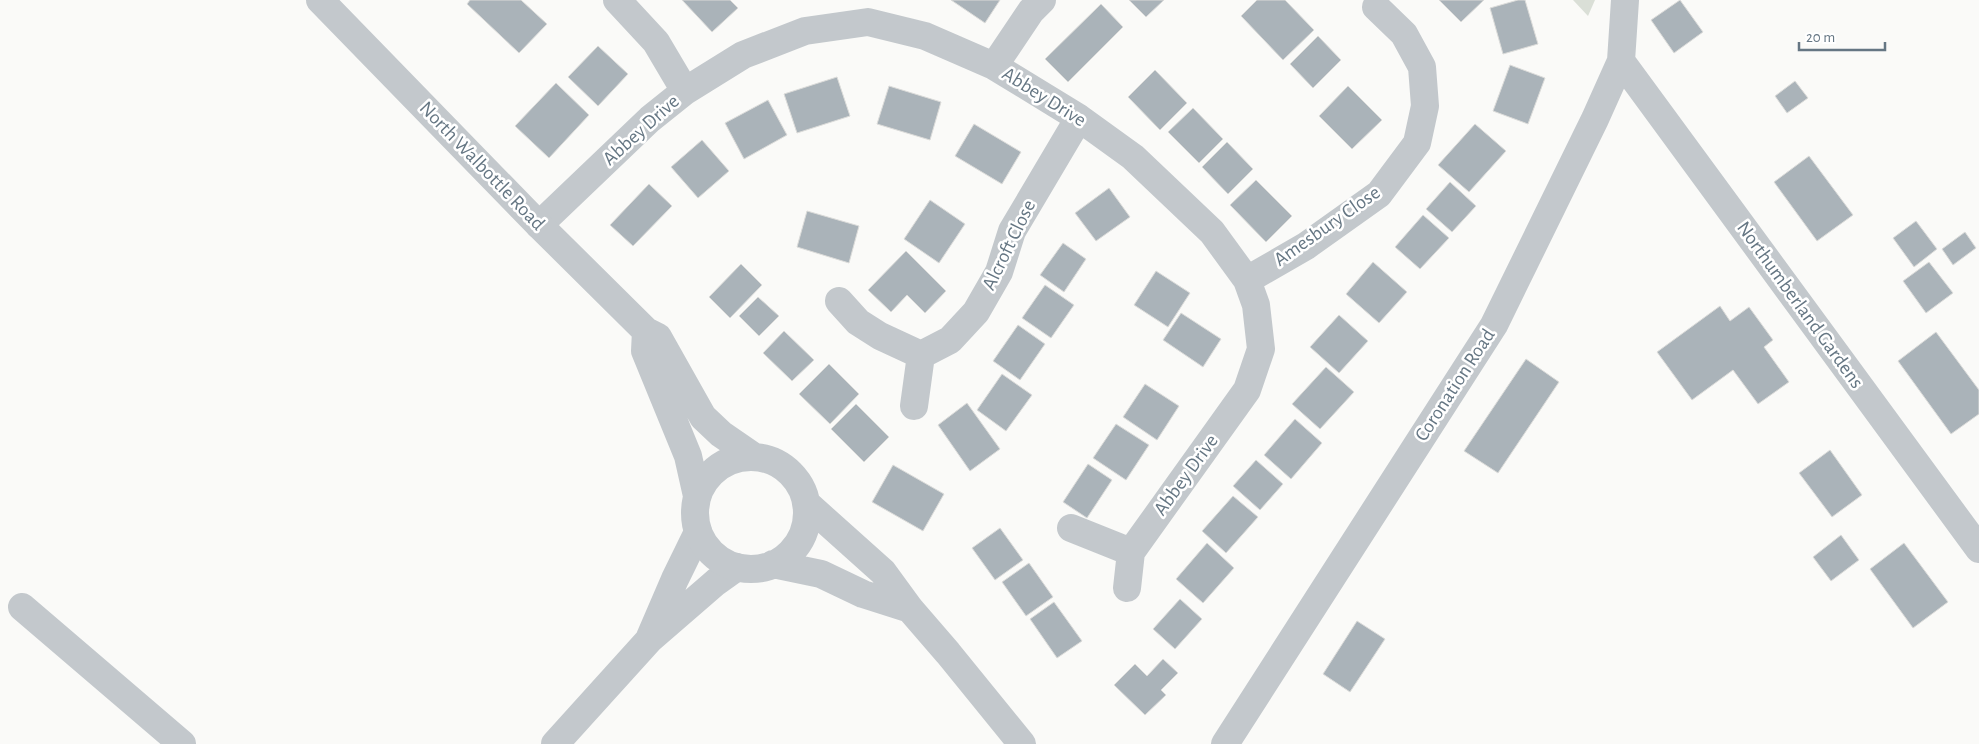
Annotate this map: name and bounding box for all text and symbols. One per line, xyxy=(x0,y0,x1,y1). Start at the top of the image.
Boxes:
scale bar xyxy=(1799,20,1885,52)
text: 20 m xyxy=(1806,30,1835,45)
street label: Abbey Drive xyxy=(999,63,1089,131)
street label: Abbey Drive xyxy=(599,91,683,169)
street label: North Walbottle Road xyxy=(416,98,548,234)
street label: Amesbury Close xyxy=(1270,182,1384,270)
street label: Alcroft Close xyxy=(979,197,1039,293)
street label: Northumberland Gardens xyxy=(1733,218,1867,392)
street label: Coronation Road xyxy=(1411,325,1499,445)
street label: Abbey Drive xyxy=(1150,431,1222,519)

